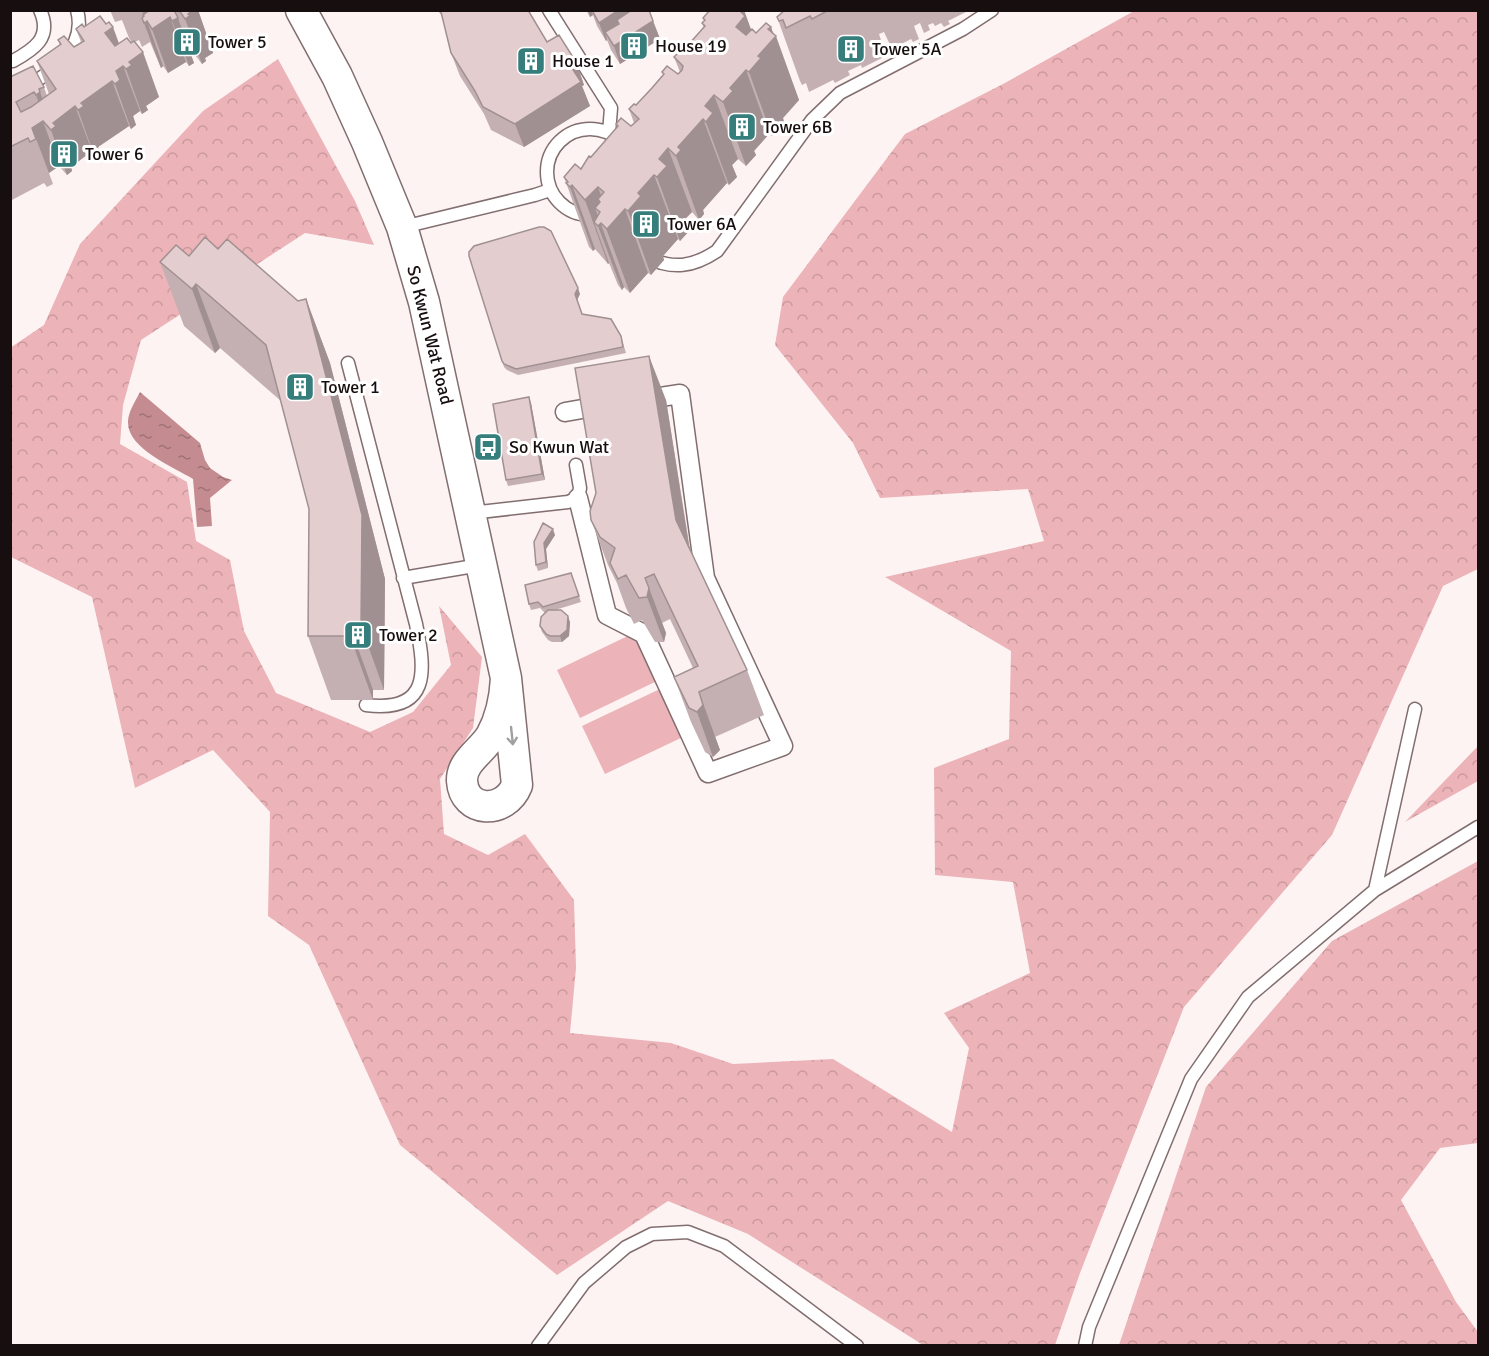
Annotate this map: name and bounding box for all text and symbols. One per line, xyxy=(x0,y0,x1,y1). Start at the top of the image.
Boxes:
building icon: Tower 5 xyxy=(171,26,203,58)
building icon: House 19 xyxy=(618,30,650,62)
place label: Tower 5 xyxy=(208,31,267,53)
building icon: Tower 5A xyxy=(835,33,867,65)
place label: House 19 xyxy=(655,35,727,57)
place label: Tower 5A xyxy=(872,38,942,60)
building icon: House 1 xyxy=(515,45,547,77)
place label: House 1 xyxy=(552,50,614,72)
building icon: Tower 6B xyxy=(726,111,758,143)
place label: Tower 6B xyxy=(763,116,833,138)
building icon: Tower 6 xyxy=(48,138,80,170)
place label: Tower 6 xyxy=(85,143,144,165)
building icon: Tower 6A xyxy=(630,208,662,240)
place label: Tower 6A xyxy=(667,213,737,235)
street label: So Kwun Wat Road xyxy=(402,263,458,407)
building icon: Tower 1 xyxy=(284,371,316,403)
place label: Tower 1 xyxy=(321,376,380,398)
bus stop icon: So Kwun Wat xyxy=(472,431,504,463)
place label: So Kwun Wat xyxy=(509,436,609,458)
building icon: Tower 2 xyxy=(342,619,374,651)
place label: Tower 2 xyxy=(379,624,438,646)
one-way arrow xyxy=(507,726,518,745)

